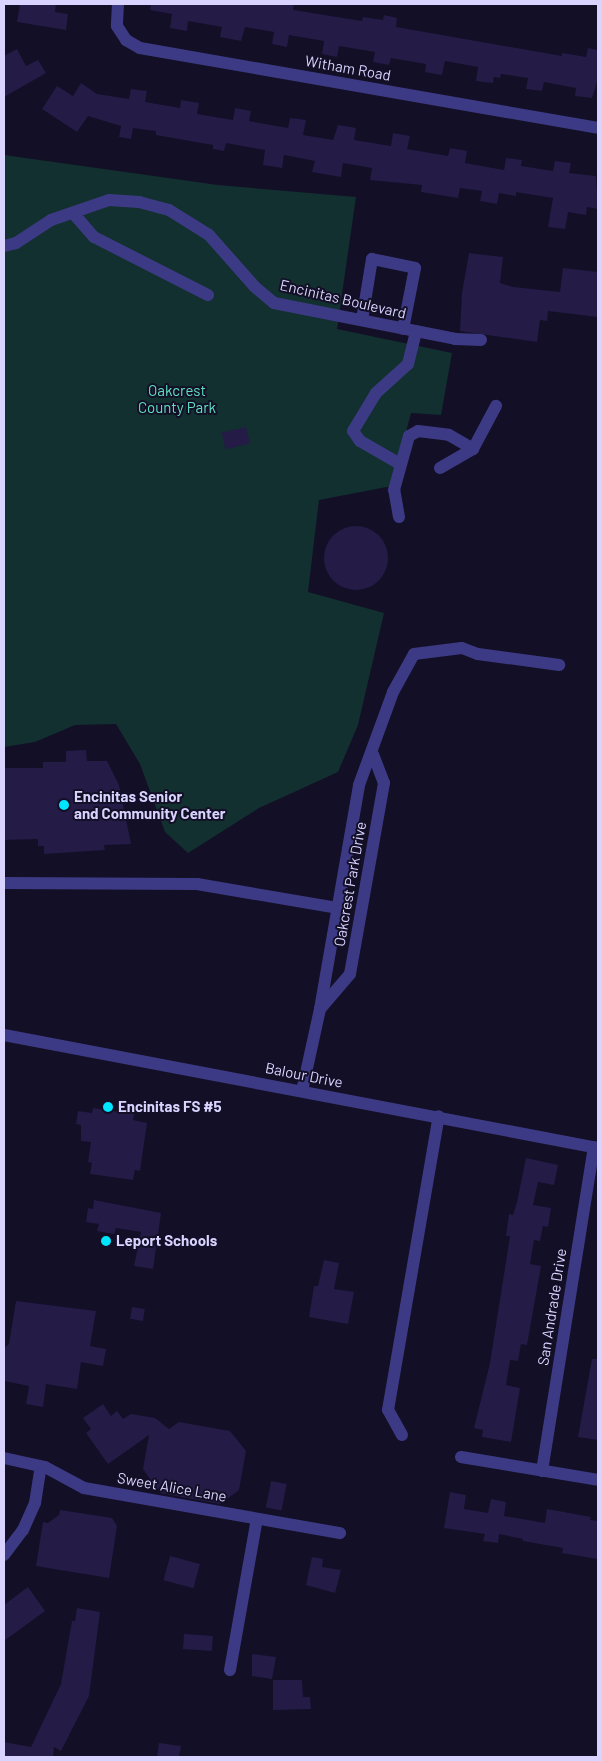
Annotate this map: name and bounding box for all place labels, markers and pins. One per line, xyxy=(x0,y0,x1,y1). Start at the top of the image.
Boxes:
place label: Encinitas Senior and Community Center xyxy=(74,787,226,822)
marker: Encinitas Senior and Community Center xyxy=(58,799,70,811)
place label: Encinitas FS #5 xyxy=(118,1098,222,1116)
marker: Encinitas FS #5 xyxy=(102,1101,114,1113)
place label: Leport Schools xyxy=(116,1232,217,1250)
marker: Leport Schools xyxy=(100,1235,112,1247)

